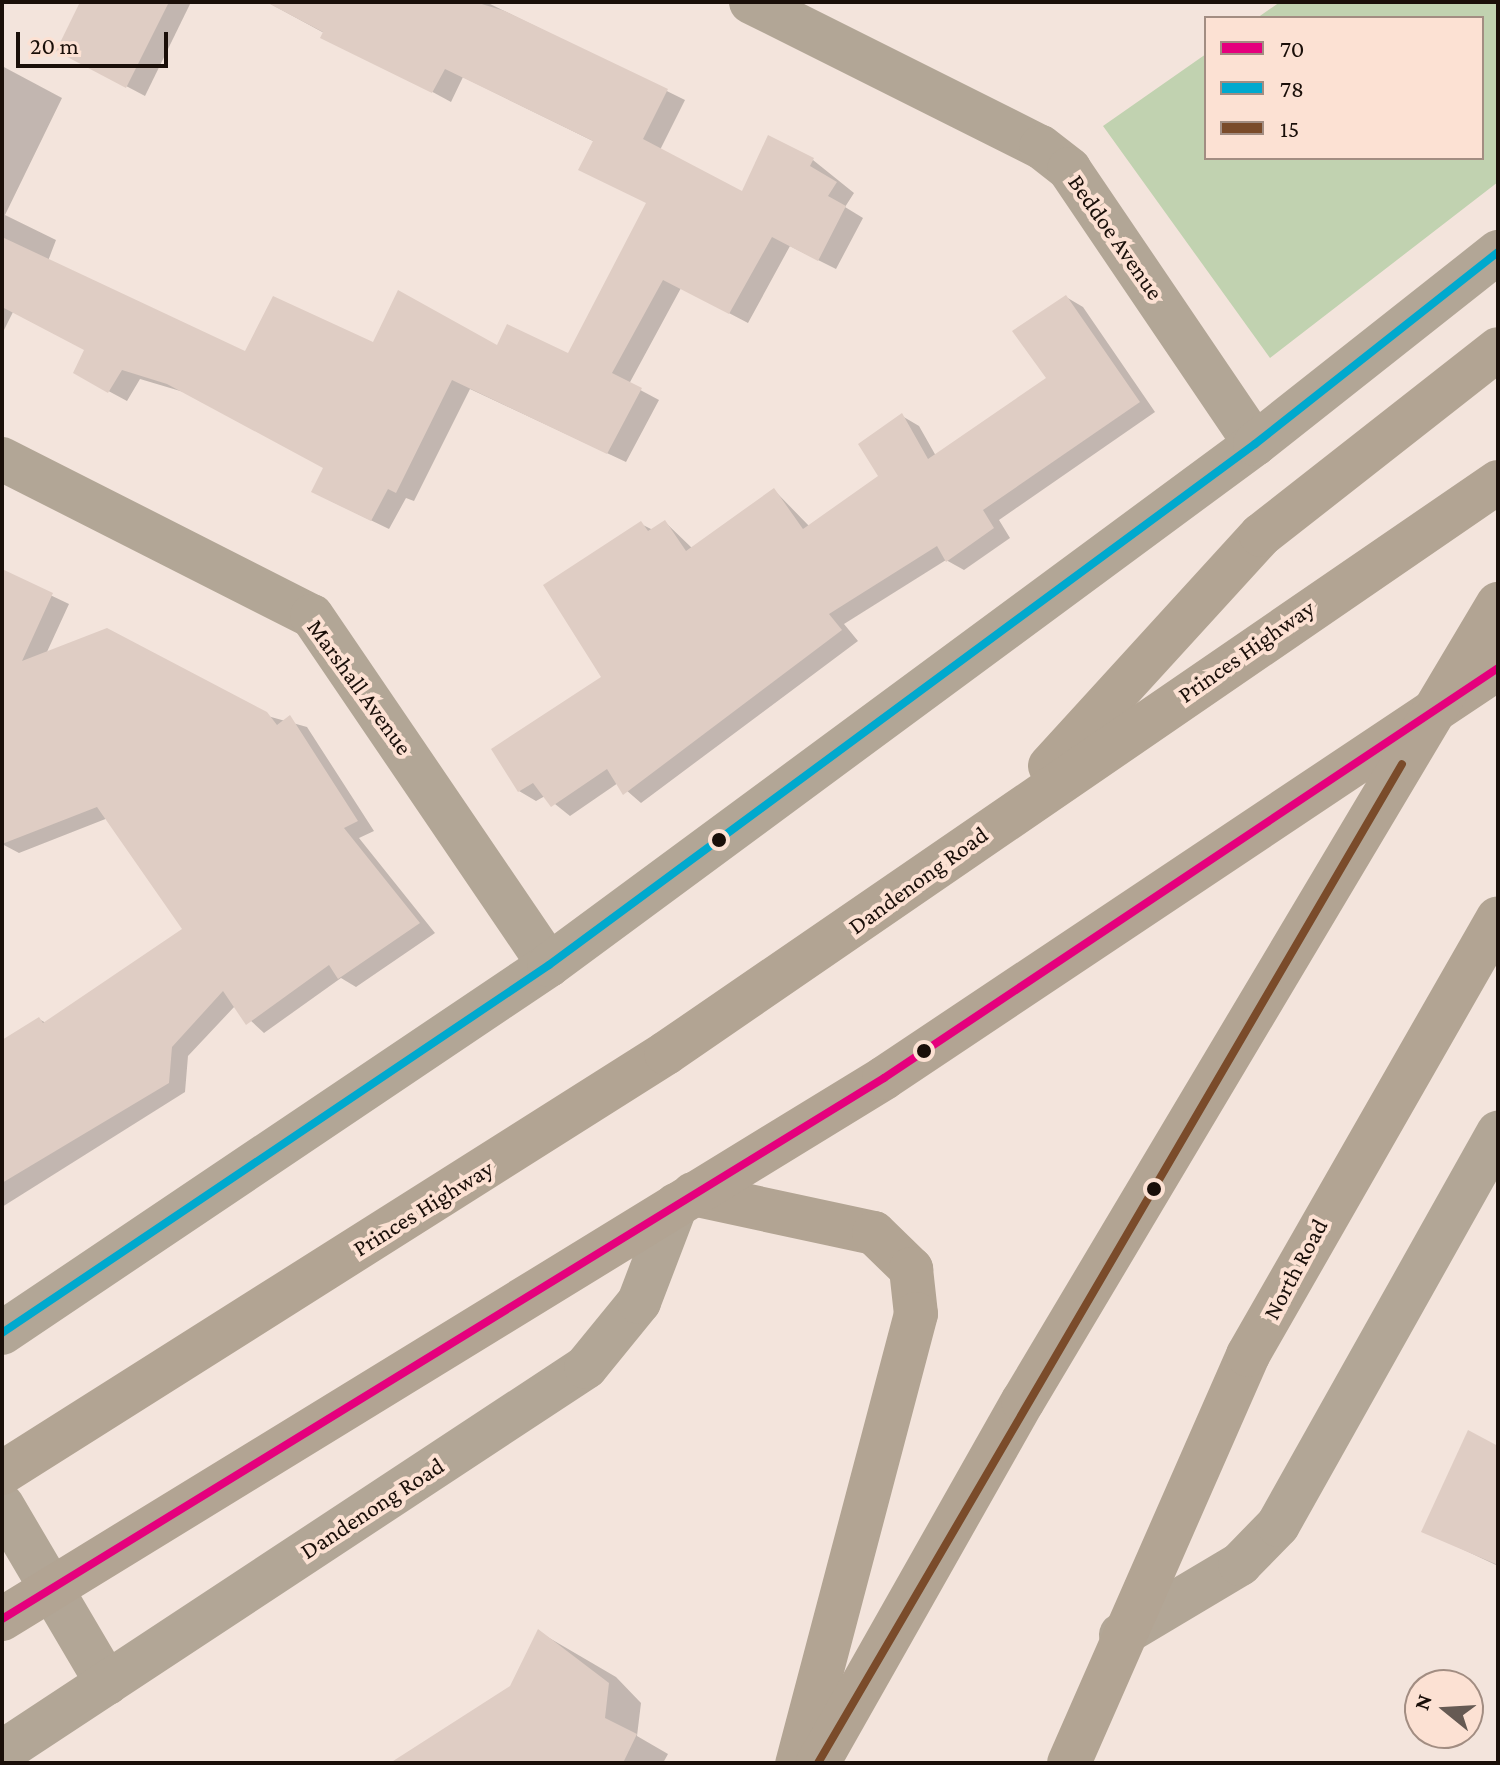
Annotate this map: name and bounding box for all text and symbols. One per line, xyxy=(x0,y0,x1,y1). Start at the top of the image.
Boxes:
scale bar xyxy=(20,16,172,66)
legend xyxy=(1204,16,1484,160)
text: 20 m xyxy=(30,32,79,59)
text: 70 xyxy=(1280,35,1304,62)
text: 78 xyxy=(1280,75,1304,102)
text: 15 xyxy=(1280,115,1299,142)
street label: Beddoe Avenue xyxy=(1062,169,1170,305)
street label: Princes Highway xyxy=(1172,593,1320,709)
street label: Marshall Avenue xyxy=(301,614,419,760)
street label: Dandenong Road xyxy=(843,820,993,940)
unlabelled marker xyxy=(711,832,727,848)
unlabelled marker xyxy=(916,1043,932,1059)
street label: Princes Highway xyxy=(347,1153,499,1263)
unlabelled marker xyxy=(1146,1181,1162,1197)
street label: North Road xyxy=(1256,1214,1334,1324)
street label: Dandenong Road xyxy=(295,1451,449,1565)
north arrow xyxy=(1404,1669,1484,1749)
text: N xyxy=(1408,1691,1437,1713)

